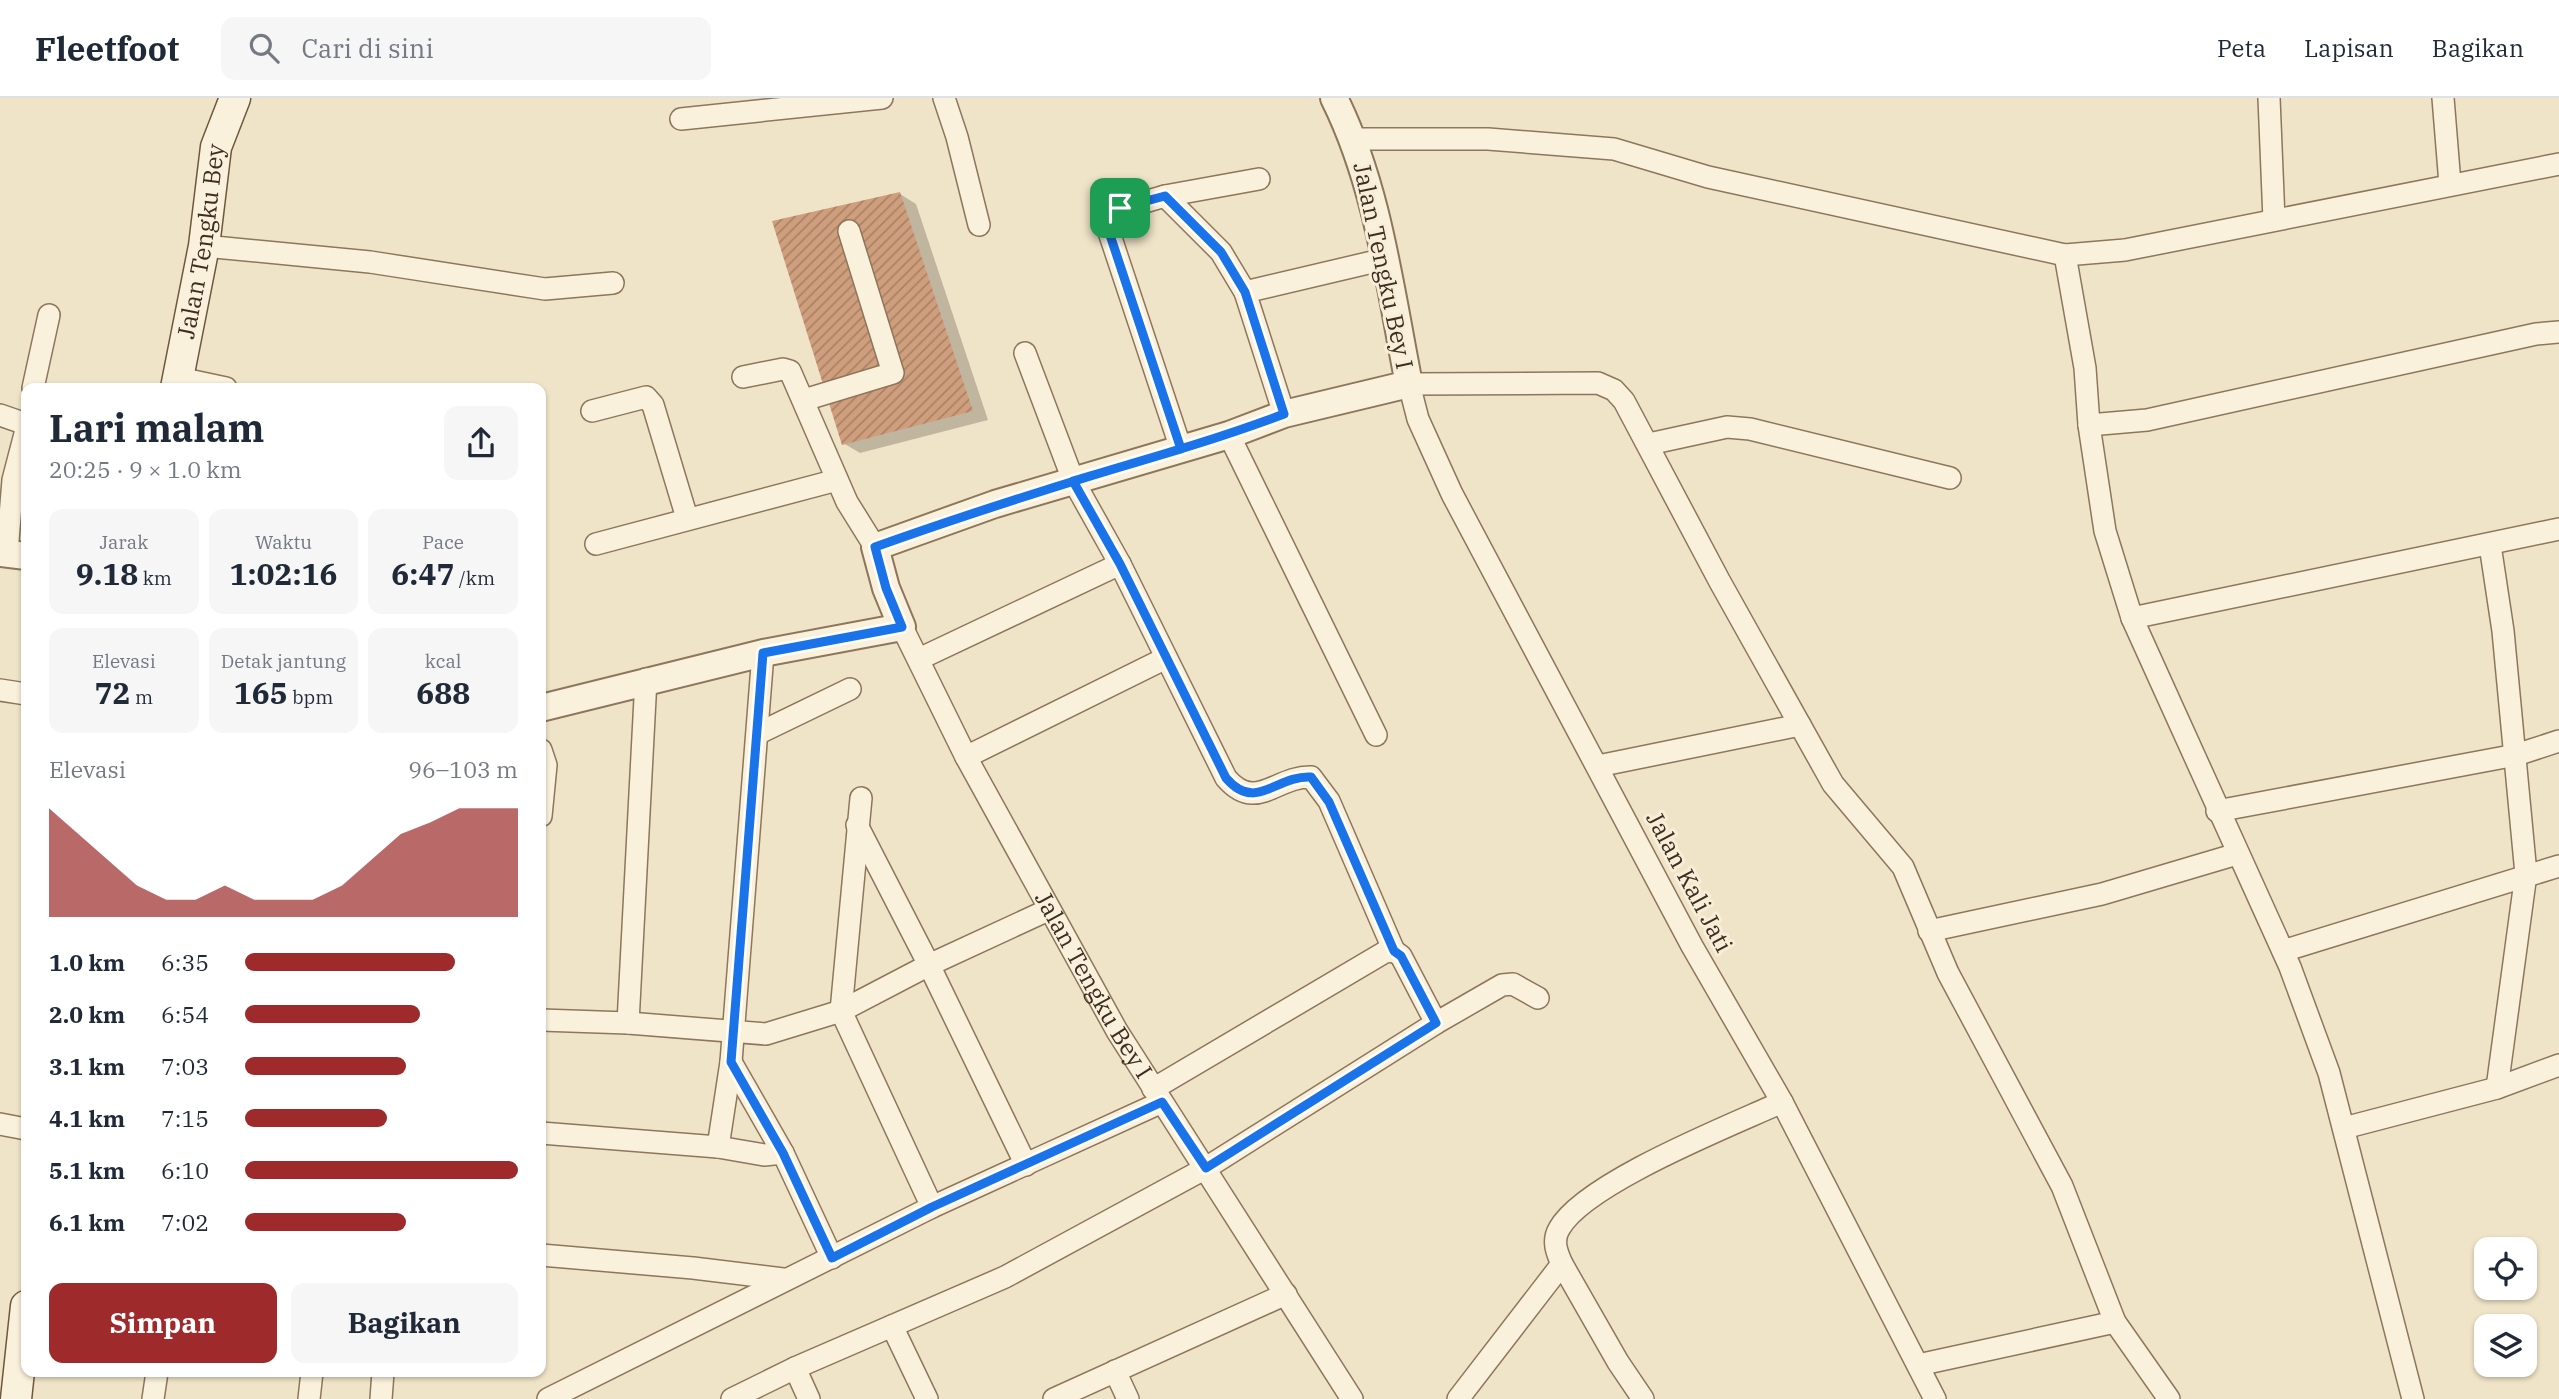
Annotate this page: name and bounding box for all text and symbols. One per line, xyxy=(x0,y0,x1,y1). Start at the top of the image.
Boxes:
search box xyxy=(221,17,711,80)
text: Fleetfoot xyxy=(35,27,179,70)
icon: search xyxy=(245,29,283,67)
text: Cari di sini xyxy=(301,31,434,65)
text: Peta xyxy=(2217,32,2266,64)
text: Lapisan xyxy=(2304,32,2394,64)
text: Bagikan xyxy=(2432,32,2524,64)
street label: Jalan Tengku Bey xyxy=(169,142,231,341)
street label: Jalan Tengku Bey I xyxy=(1346,159,1422,372)
pin xyxy=(1090,178,1150,238)
icon: arrive xyxy=(1101,189,1139,227)
text: Lari malam xyxy=(49,403,265,452)
button: share xyxy=(444,406,518,480)
text: 20:25 · 9 × 1.0 km xyxy=(49,454,242,484)
text: Jarak xyxy=(99,530,148,554)
text: Waktu xyxy=(255,530,312,554)
text: Pace xyxy=(422,530,464,554)
text: 9.18 xyxy=(76,554,138,593)
text: 1:02:16 xyxy=(229,554,338,593)
text: 6:47 xyxy=(391,554,454,593)
text: km xyxy=(138,566,172,590)
text: /km xyxy=(454,566,495,590)
text: Elevasi xyxy=(92,649,156,673)
text: Detak jantung xyxy=(221,649,346,673)
text: kcal xyxy=(425,649,461,673)
text: 72 xyxy=(95,673,131,712)
text: 165 xyxy=(234,673,288,712)
text: 688 xyxy=(416,673,470,712)
text: m xyxy=(131,685,153,709)
text: bpm xyxy=(288,685,333,709)
text: Elevasi xyxy=(49,754,126,784)
text: 96–103 m xyxy=(408,754,518,784)
street label: Jalan Kali Jati xyxy=(1639,806,1740,957)
street label: Jalan Tengku Bey I xyxy=(1028,885,1160,1084)
text: 1.0 km xyxy=(49,947,125,977)
text: 6:35 xyxy=(161,947,209,977)
text: 2.0 km xyxy=(49,999,125,1029)
text: 6:54 xyxy=(161,999,209,1029)
text: 3.1 km xyxy=(49,1051,125,1081)
text: 7:03 xyxy=(161,1051,209,1081)
text: 4.1 km xyxy=(49,1103,125,1133)
text: 7:15 xyxy=(161,1103,209,1133)
text: 5.1 km xyxy=(49,1155,125,1185)
text: 6:10 xyxy=(161,1155,209,1185)
text: 6.1 km xyxy=(49,1207,125,1237)
text: 7:02 xyxy=(161,1207,209,1237)
map controls xyxy=(2474,1237,2537,1377)
button: locate xyxy=(2474,1237,2537,1300)
button: Simpan xyxy=(49,1283,277,1363)
button: Bagikan xyxy=(291,1283,518,1363)
button: layers xyxy=(2474,1314,2537,1377)

